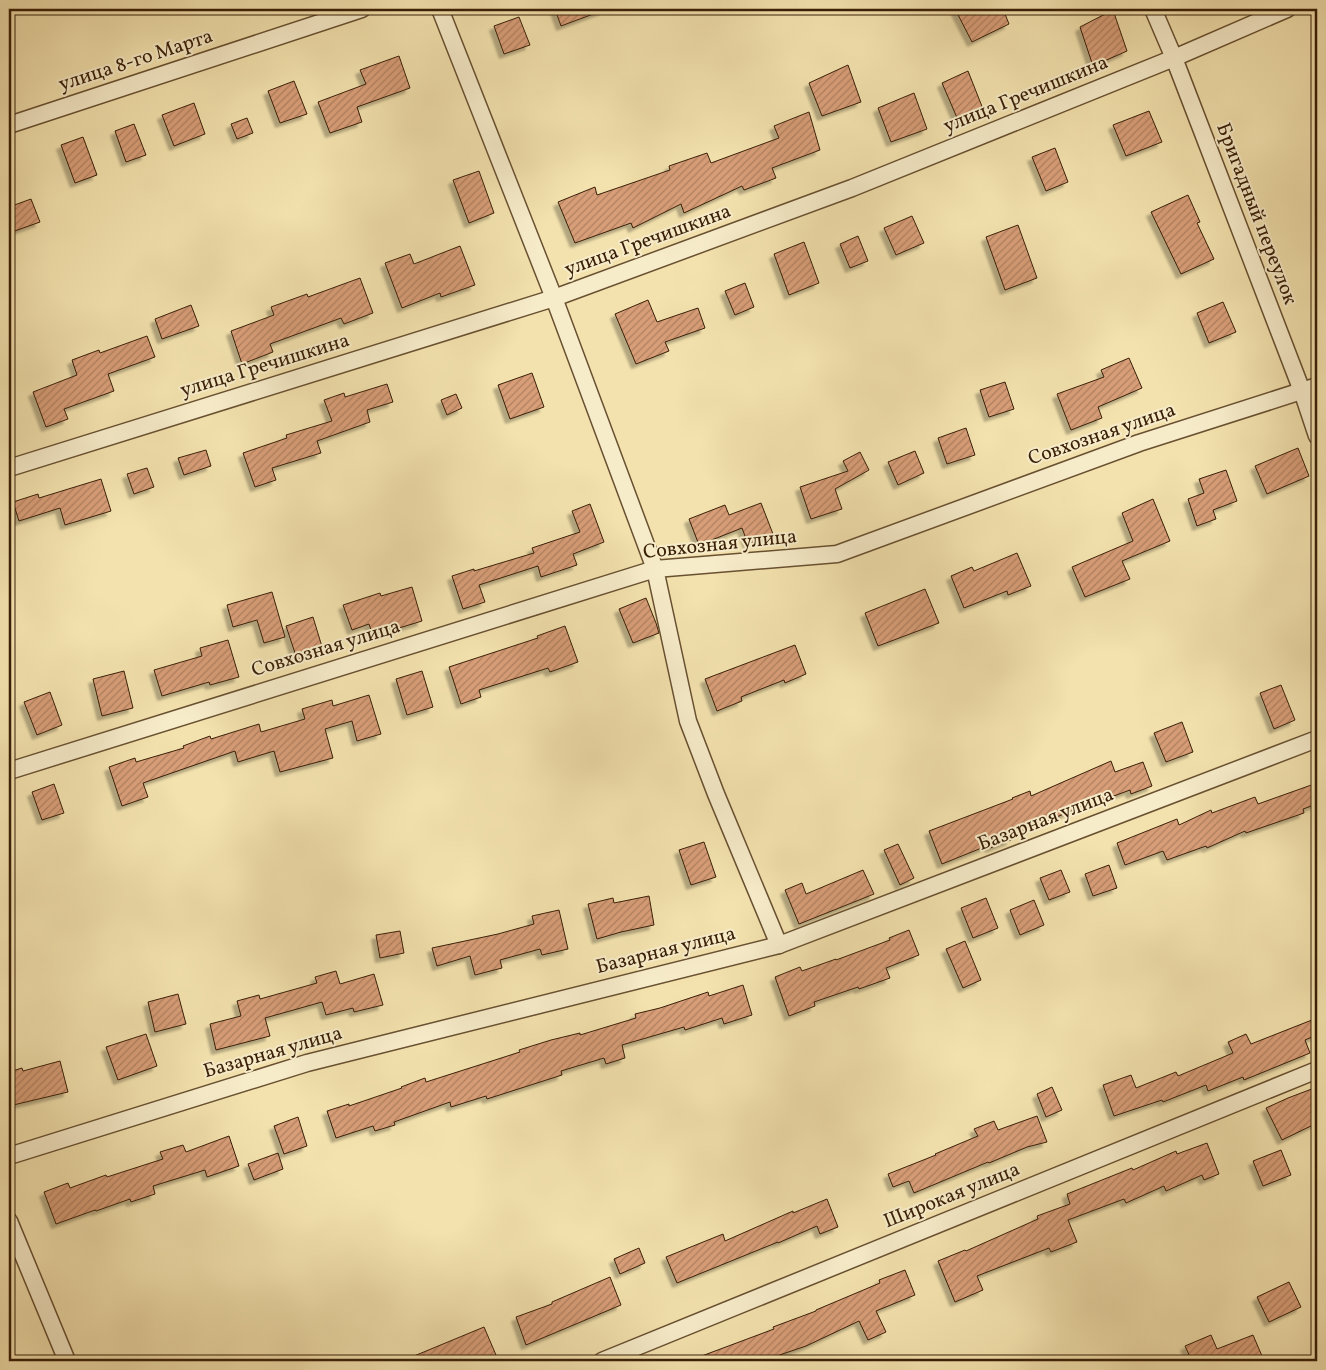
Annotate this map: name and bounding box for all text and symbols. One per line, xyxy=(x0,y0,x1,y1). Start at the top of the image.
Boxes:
street label: улица 8-го Марта xyxy=(55,23,217,99)
street label: улица Гречишкина xyxy=(939,49,1113,141)
street label: Бригадный переулок xyxy=(1208,119,1304,309)
street label: улица Гречишкина xyxy=(561,198,735,284)
street label: улица Гречишкина xyxy=(177,327,353,405)
street label: Совхозная улица xyxy=(1024,397,1180,473)
street label: Совхозная улица xyxy=(642,523,798,567)
street label: Совхозная улица xyxy=(248,613,404,685)
street label: Базарная улица xyxy=(974,781,1118,859)
street label: Базарная улица xyxy=(593,920,739,982)
street label: Базарная улица xyxy=(200,1020,346,1086)
street label: Широкая улица xyxy=(880,1156,1024,1236)

